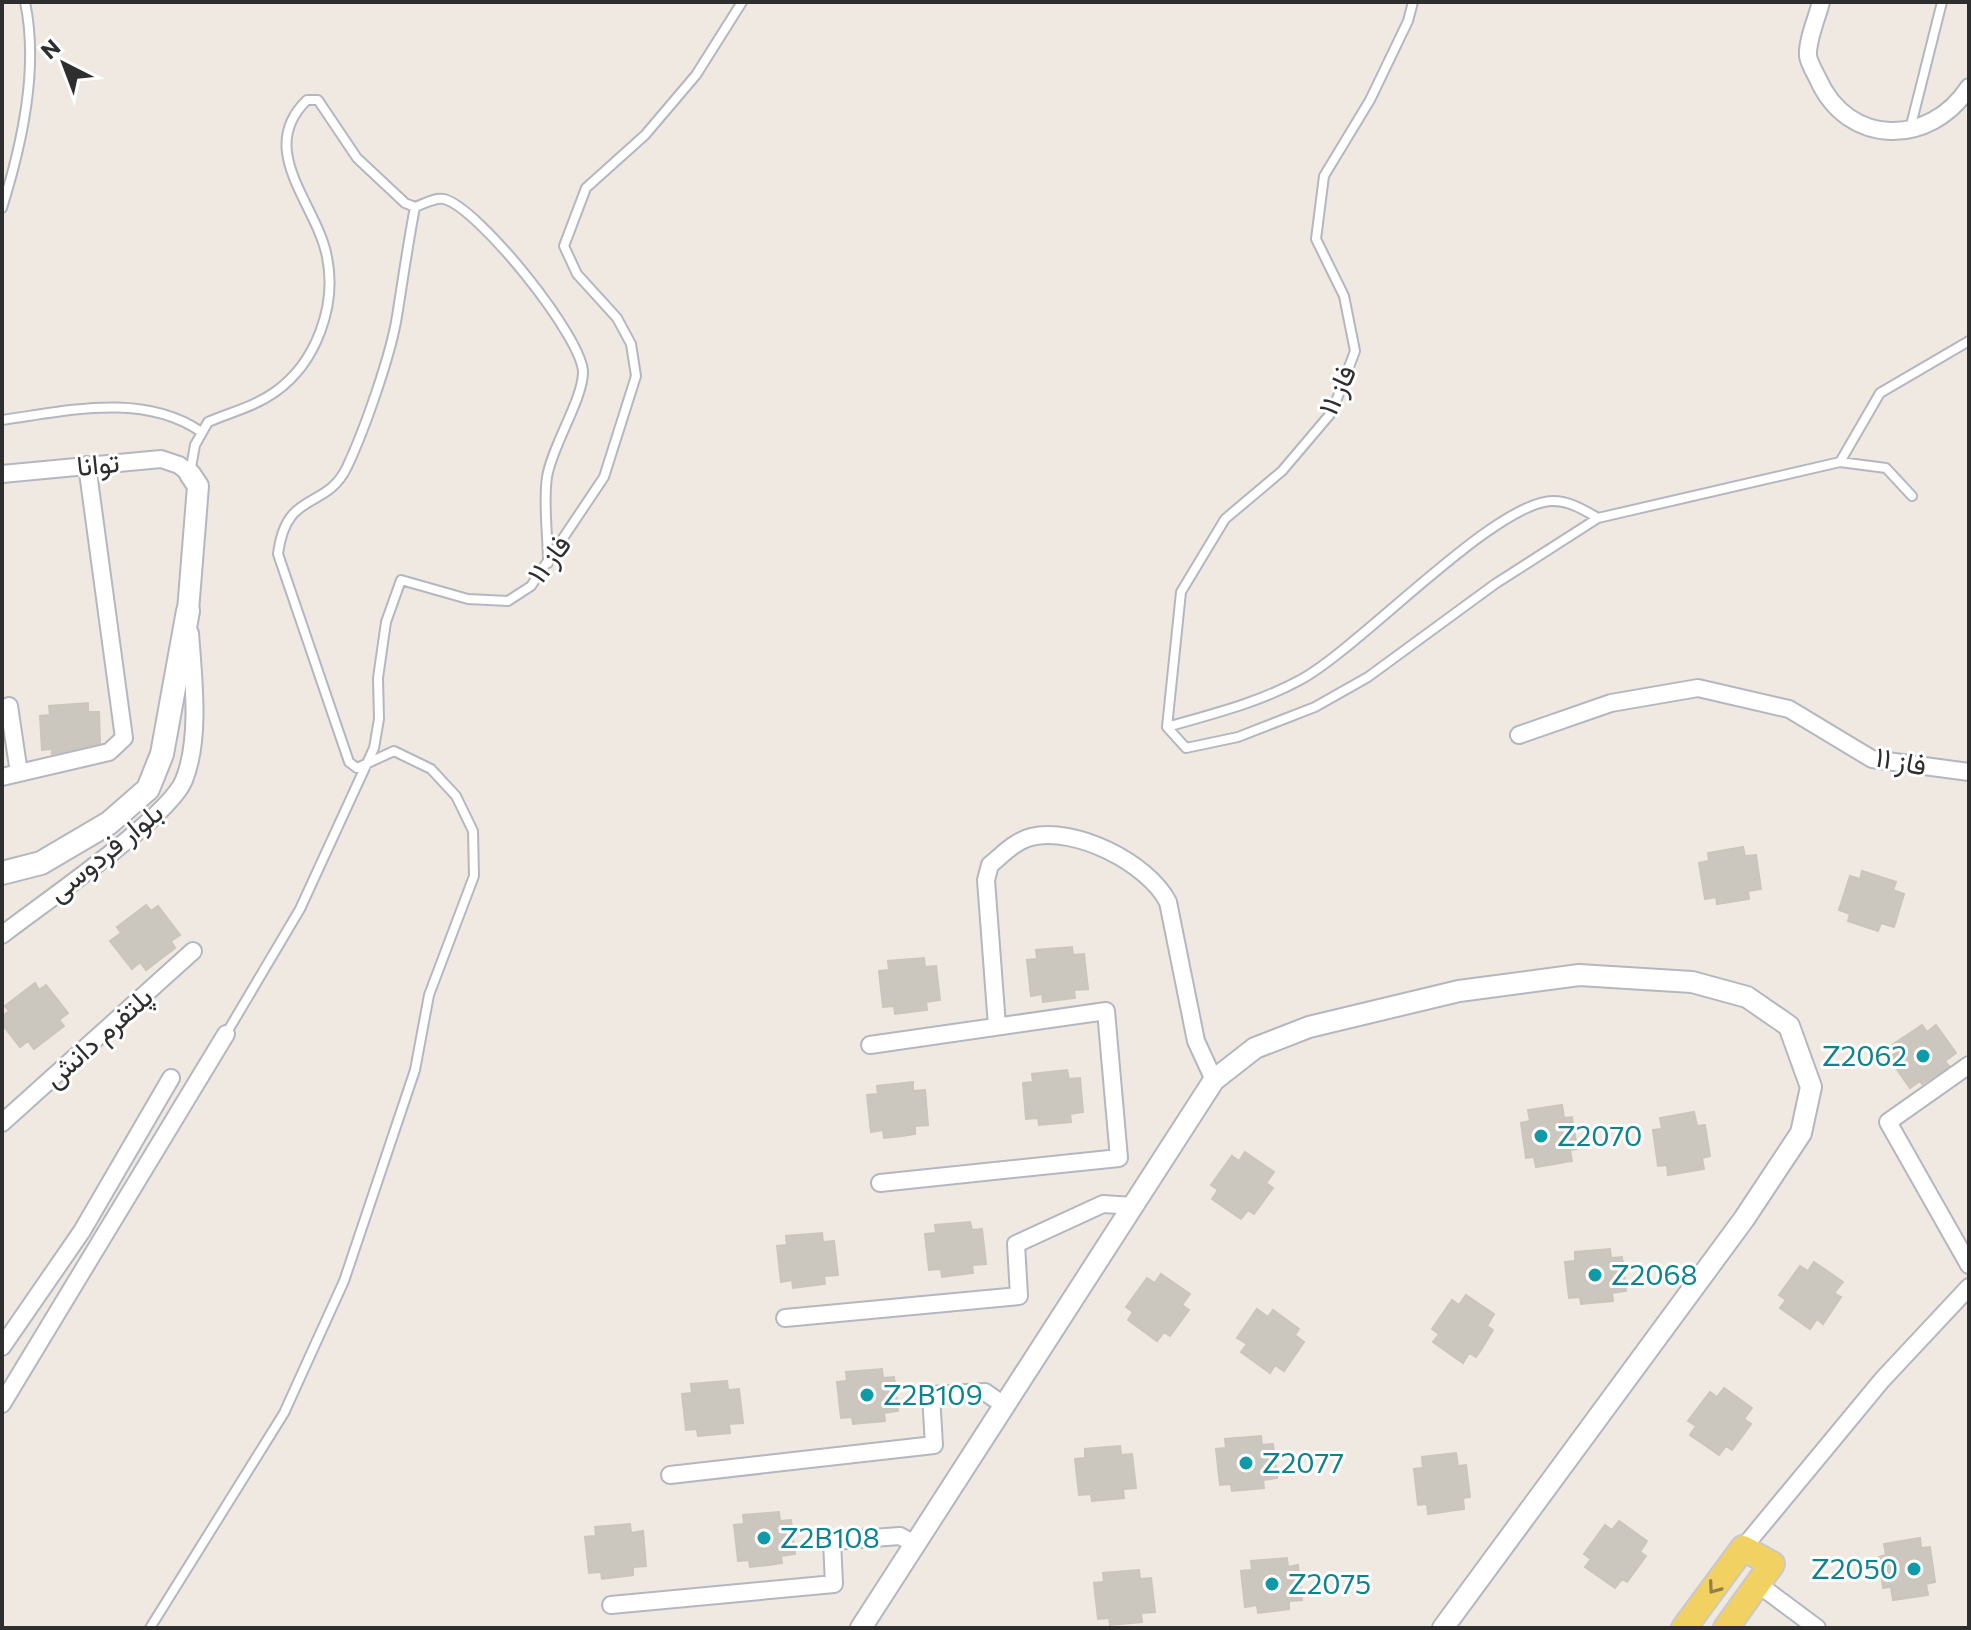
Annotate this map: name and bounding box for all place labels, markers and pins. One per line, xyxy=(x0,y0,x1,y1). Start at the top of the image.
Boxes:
place label: Z2062 xyxy=(1822,1038,1907,1072)
marker: Z2062 xyxy=(1914,1047,1932,1065)
place label: Z2070 xyxy=(1557,1118,1642,1152)
marker: Z2070 xyxy=(1532,1127,1550,1145)
place label: Z2068 xyxy=(1611,1257,1698,1291)
marker: Z2068 xyxy=(1586,1266,1604,1284)
place label: Z2B109 xyxy=(883,1377,983,1411)
marker: Z2B109 xyxy=(858,1386,876,1404)
place label: Z2077 xyxy=(1262,1445,1344,1479)
marker: Z2077 xyxy=(1237,1454,1255,1472)
place label: Z2B108 xyxy=(780,1520,880,1554)
marker: Z2B108 xyxy=(755,1529,773,1547)
place label: Z2050 xyxy=(1811,1551,1898,1585)
marker: Z2050 xyxy=(1905,1560,1923,1578)
place label: Z2075 xyxy=(1288,1566,1371,1600)
marker: Z2075 xyxy=(1263,1575,1281,1593)

